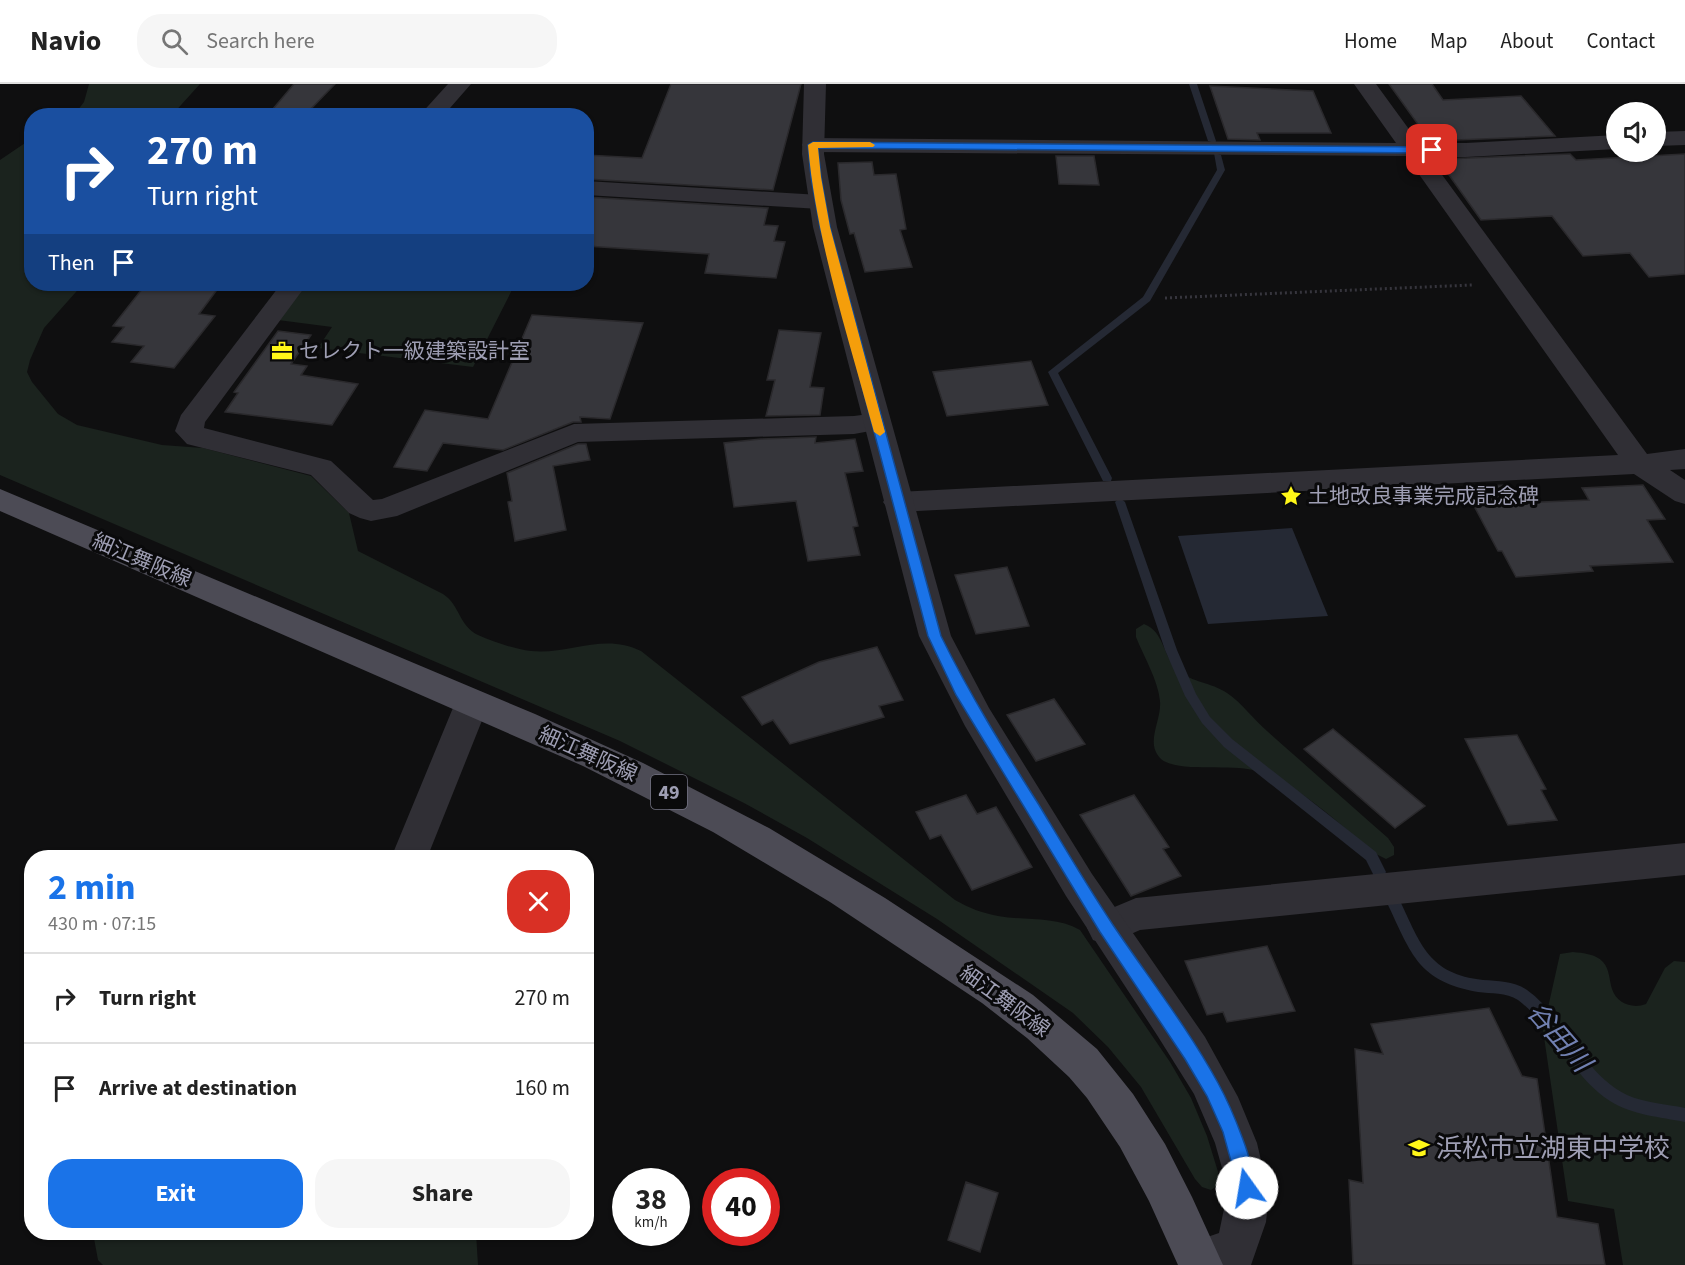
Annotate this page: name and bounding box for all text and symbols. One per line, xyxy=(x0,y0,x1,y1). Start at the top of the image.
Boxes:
search box xyxy=(137,14,557,68)
text: Navio xyxy=(30,21,101,61)
icon: search xyxy=(158,25,191,58)
text: Search here xyxy=(206,25,315,57)
text: Home xyxy=(1344,26,1397,56)
text: Map xyxy=(1430,26,1468,56)
text: About xyxy=(1501,26,1553,56)
text: Contact xyxy=(1586,26,1655,56)
map controls xyxy=(1606,102,1666,162)
button: sound xyxy=(1606,102,1666,162)
text: 270 m xyxy=(147,121,258,181)
pin xyxy=(1406,124,1457,175)
icon: right xyxy=(48,132,126,210)
icon: arrive xyxy=(1415,133,1448,166)
text: Turn right xyxy=(147,177,258,216)
icon: arrive xyxy=(107,246,140,279)
text: Then xyxy=(48,247,95,279)
place label: セレクト一級建築設計室 xyxy=(299,336,530,366)
office icon: セレクト一級建築設計室 xyxy=(270,339,294,363)
place label: 土地改良事業完成記念碑 xyxy=(1308,481,1539,511)
place icon: 土地改良事業完成記念碑 xyxy=(1279,484,1303,508)
street label: 細江舞阪線 xyxy=(88,526,196,594)
street label: 細江舞阪線 xyxy=(534,719,642,789)
road number: 49 xyxy=(651,775,687,809)
text: 2 min xyxy=(48,862,136,913)
button: close xyxy=(507,870,570,933)
text: 430 m · 07:15 xyxy=(48,910,156,938)
street label: 細江舞阪線 xyxy=(954,958,1056,1044)
icon: right xyxy=(48,982,81,1015)
text: Turn right xyxy=(99,982,196,1014)
text: 270 m xyxy=(515,982,570,1014)
water label: 谷田川 xyxy=(1517,994,1602,1083)
icon: arrive xyxy=(48,1072,81,1105)
text: Arrive at destination xyxy=(99,1072,297,1104)
text: 160 m xyxy=(515,1072,570,1104)
place label: 浜松市立湖東中学校 xyxy=(1436,1130,1670,1167)
school or university icon: 浜松市立湖東中学校 xyxy=(1407,1136,1431,1160)
position arrow xyxy=(1215,1156,1279,1220)
button: Exit xyxy=(48,1159,303,1228)
button: Share xyxy=(315,1159,570,1228)
speed limit sign: 40 xyxy=(702,1168,780,1246)
text: 38 xyxy=(635,1178,667,1221)
text: km/h xyxy=(634,1212,668,1233)

